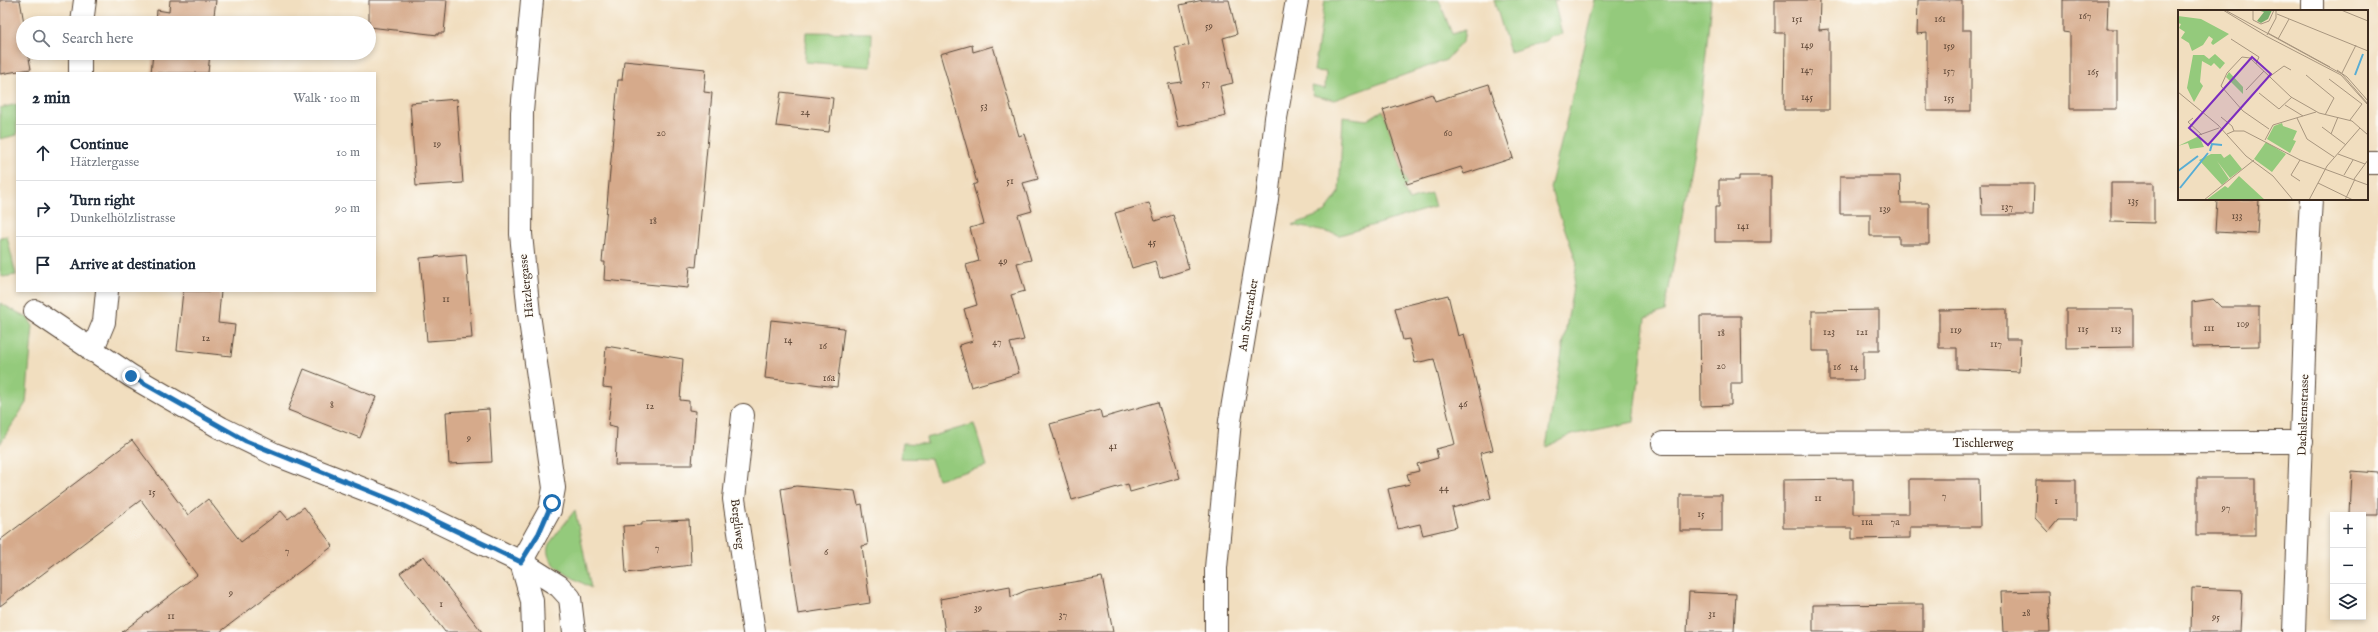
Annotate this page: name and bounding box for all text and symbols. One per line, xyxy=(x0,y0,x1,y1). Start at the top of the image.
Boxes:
house number: 167 xyxy=(2079,10,2092,23)
inset map xyxy=(2178,10,2368,200)
house number: 151 xyxy=(1791,13,1803,26)
house number: 161 xyxy=(1934,13,1946,26)
search box xyxy=(16,16,376,60)
house number: 59 xyxy=(1205,20,1213,33)
icon: search xyxy=(30,27,52,49)
text: Search here xyxy=(62,29,133,48)
house number: 149 xyxy=(1801,39,1814,52)
house number: 159 xyxy=(1943,40,1955,53)
house number: 147 xyxy=(1801,64,1814,77)
house number: 157 xyxy=(1943,65,1955,78)
house number: 165 xyxy=(2087,66,2099,79)
house number: 57 xyxy=(1202,77,1210,90)
text: 2 min xyxy=(32,88,70,109)
text: Walk · 100 m xyxy=(293,90,360,107)
house number: 145 xyxy=(1801,91,1813,104)
house number: 155 xyxy=(1944,92,1955,105)
house number: 53 xyxy=(980,100,988,113)
house number: 24 xyxy=(800,106,810,119)
house number: 20 xyxy=(656,127,666,140)
house number: 60 xyxy=(1443,127,1453,140)
text: Continue xyxy=(70,135,128,154)
house number: 19 xyxy=(433,138,441,151)
icon: ahead xyxy=(32,142,54,164)
text: 10 m xyxy=(336,144,360,161)
text: Hätzlergasse xyxy=(70,154,139,171)
house number: 51 xyxy=(1006,175,1014,188)
text: Turn right xyxy=(70,191,135,210)
house number: 135 xyxy=(2127,195,2139,208)
icon: right xyxy=(32,198,54,220)
text: 90 m xyxy=(335,200,360,217)
house number: 137 xyxy=(2001,201,2013,214)
house number: 139 xyxy=(1879,203,1891,216)
text: Dunkelhölzlistrasse xyxy=(70,210,175,227)
house number: 133 xyxy=(2231,210,2243,223)
house number: 18 xyxy=(649,215,657,228)
house number: 141 xyxy=(1737,220,1749,233)
house number: 45 xyxy=(1148,236,1157,249)
street label: Hätzlergasse xyxy=(516,253,537,319)
icon: arrive xyxy=(32,254,54,276)
text: Arrive at destination xyxy=(70,255,196,274)
house number: 49 xyxy=(998,255,1008,268)
street label: Am Suteracher xyxy=(1235,277,1262,353)
house number: 11 xyxy=(442,293,450,306)
house number: 109 xyxy=(2237,318,2249,331)
house number: 111 xyxy=(2203,322,2215,335)
house number: 115 xyxy=(2077,323,2089,336)
house number: 113 xyxy=(2110,323,2122,336)
house number: 119 xyxy=(1950,324,1962,337)
house number: 123 xyxy=(1823,326,1835,339)
house number: 121 xyxy=(1856,326,1868,339)
house number: 18 xyxy=(1717,327,1725,340)
house number: 12 xyxy=(202,332,211,345)
house number: 14 xyxy=(784,334,792,347)
house number: 47 xyxy=(992,336,1002,349)
house number: 117 xyxy=(1990,338,2002,351)
house number: 16 xyxy=(819,340,828,353)
house number: 20 xyxy=(1716,360,1726,373)
house number: 16 xyxy=(1833,361,1842,374)
house number: 14 xyxy=(1850,361,1858,374)
route end xyxy=(122,367,140,385)
house number: 16a xyxy=(823,372,836,385)
street label: Dachslernstrasse xyxy=(2295,373,2312,456)
house number: 46 xyxy=(1458,398,1468,411)
house number: 8 xyxy=(330,399,334,412)
house number: 12 xyxy=(646,400,655,413)
house number: 9 xyxy=(466,432,471,445)
street label: Tischlerweg xyxy=(1953,436,2014,451)
house number: 41 xyxy=(1109,440,1118,453)
house number: 44 xyxy=(1439,482,1449,495)
house number: 15 xyxy=(148,486,156,499)
house number: 7 xyxy=(1942,490,1947,503)
house number: 11 xyxy=(1814,492,1822,505)
route start xyxy=(543,494,561,512)
house number: 1 xyxy=(2054,495,2058,508)
street label: Bergliweg xyxy=(727,498,748,551)
house number: 97 xyxy=(2220,502,2231,515)
house number: 15 xyxy=(1697,508,1705,521)
map controls xyxy=(2330,512,2366,620)
button: + xyxy=(2330,512,2366,548)
house number: 11a xyxy=(1861,516,1874,529)
house number: 7a xyxy=(1891,516,1900,529)
house number: 7 xyxy=(655,542,660,555)
house number: 7 xyxy=(285,545,290,558)
house number: 6 xyxy=(824,546,829,559)
button: − xyxy=(2330,548,2366,584)
button: layers xyxy=(2330,584,2366,620)
house number: 9 xyxy=(228,587,233,600)
house number: 1 xyxy=(439,598,443,611)
house number: 39 xyxy=(974,602,982,615)
house number: 28 xyxy=(2022,607,2030,620)
house number: 31 xyxy=(1708,608,1716,621)
house number: 37 xyxy=(1059,609,1068,622)
house number: 11 xyxy=(167,610,175,623)
house number: 95 xyxy=(2211,611,2220,624)

